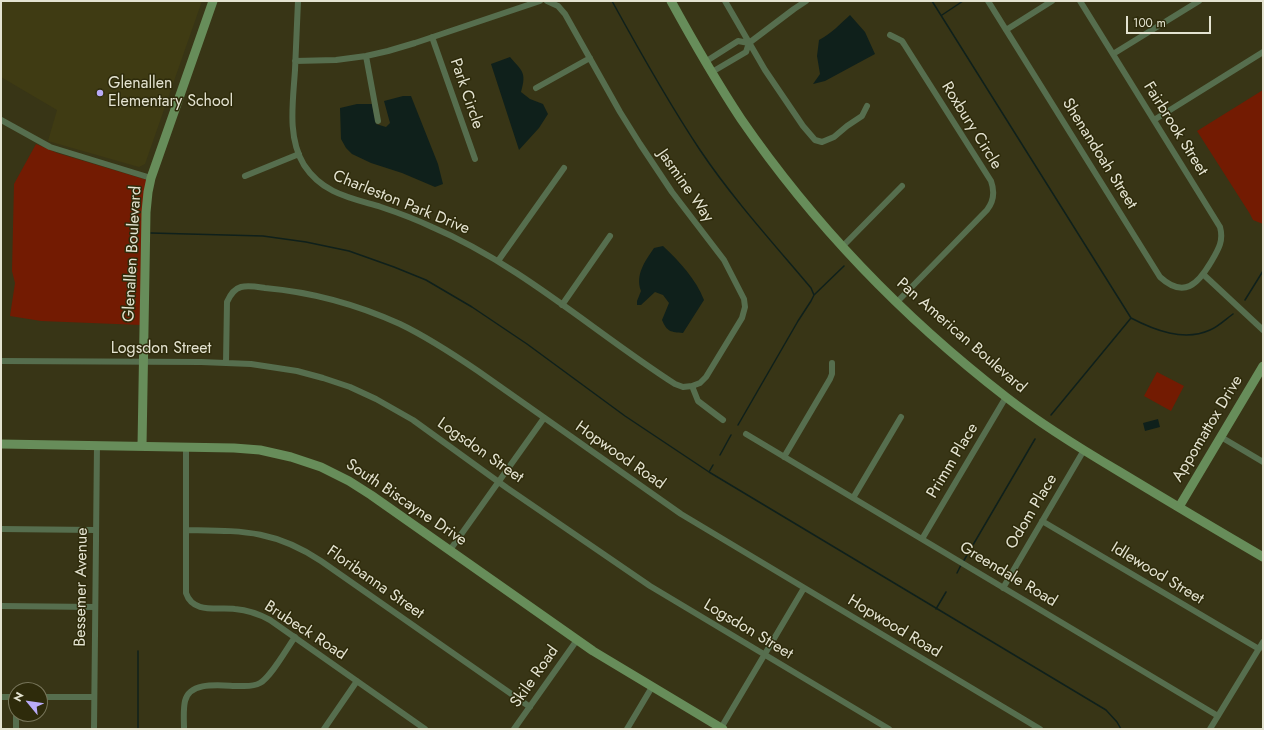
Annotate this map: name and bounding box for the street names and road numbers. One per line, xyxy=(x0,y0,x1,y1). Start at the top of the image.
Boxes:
street label: Park Circle xyxy=(445,56,487,132)
street label: Roxbury Circle xyxy=(937,79,1005,173)
street label: Fairbrook Street xyxy=(1139,79,1211,179)
street label: Shenandoah Street xyxy=(1057,95,1141,213)
street label: Jasmine Way xyxy=(653,146,717,226)
street label: Charleston Park Drive xyxy=(330,167,472,239)
street label: Glenallen Boulevard xyxy=(120,185,146,323)
street label: Pan American Boulevard xyxy=(892,274,1030,398)
street label: Logsdon Street xyxy=(111,339,211,359)
street label: Appomattox Drive xyxy=(1169,372,1247,486)
street label: Logsdon Street xyxy=(433,414,527,488)
street label: Hopwood Road xyxy=(571,418,669,494)
street label: Primm Place xyxy=(923,420,983,502)
street label: South Biscayne Drive xyxy=(342,455,470,551)
street label: Odom Place xyxy=(1002,471,1062,553)
street label: Bessemer Avenue xyxy=(71,527,93,647)
street label: Greendale Road xyxy=(956,538,1060,612)
street label: Idlewood Street xyxy=(1107,539,1207,609)
street label: Floribanna Street xyxy=(323,542,427,624)
street label: Hopwood Road xyxy=(844,592,944,662)
street label: Logsdon Street xyxy=(700,596,796,664)
street label: Brubeck Road xyxy=(260,597,350,665)
street label: Skile Road xyxy=(507,642,563,712)

